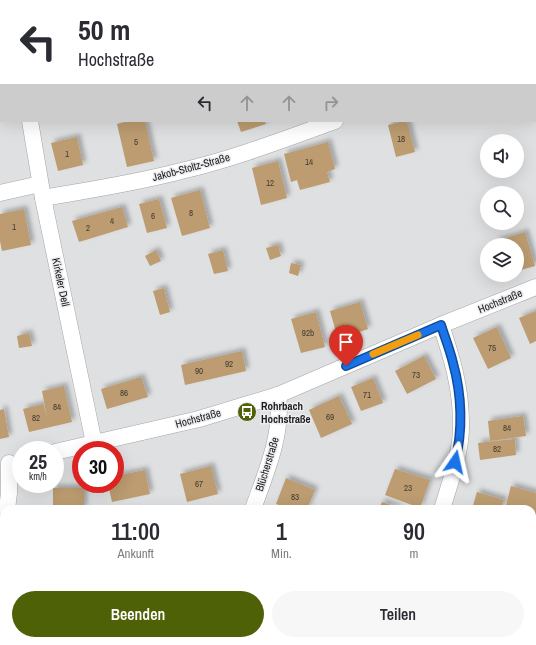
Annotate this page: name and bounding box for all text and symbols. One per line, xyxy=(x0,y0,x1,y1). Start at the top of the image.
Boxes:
text: 50 m xyxy=(78,11,130,49)
icon: left xyxy=(12,16,64,68)
text: Hochstraße xyxy=(78,47,154,72)
icon: left xyxy=(194,92,216,114)
icon: ahead xyxy=(236,92,258,114)
icon: ahead xyxy=(278,92,300,114)
icon: right xyxy=(320,92,342,114)
house number: 18 xyxy=(397,133,405,145)
map controls xyxy=(480,134,524,282)
button: sound xyxy=(480,134,524,178)
house number: 5 xyxy=(134,136,138,148)
house number: 1 xyxy=(65,148,69,160)
street label: Jakob-Stoltz-Straße xyxy=(151,150,231,184)
house number: 14 xyxy=(305,156,313,168)
house number: 12 xyxy=(266,177,274,189)
button: search xyxy=(480,186,524,230)
house number: 8 xyxy=(189,207,193,219)
house number: 6 xyxy=(151,210,155,222)
house number: 4 xyxy=(110,215,114,227)
house number: 1 xyxy=(12,221,16,233)
house number: 2 xyxy=(86,222,90,234)
button: layers xyxy=(480,238,524,282)
street label: Kirkeler Dell xyxy=(49,257,73,307)
street label: Hochstraße xyxy=(476,286,524,316)
pin xyxy=(329,325,363,366)
house number: 92b xyxy=(302,327,314,339)
icon: arrive xyxy=(335,331,357,353)
house number: 75 xyxy=(488,342,496,354)
house number: 92 xyxy=(225,358,233,370)
house number: 90 xyxy=(195,365,203,377)
house number: 73 xyxy=(412,369,420,381)
house number: 86 xyxy=(120,387,128,399)
house number: 71 xyxy=(363,389,371,401)
place label: Rohrbach Hochstraße xyxy=(261,399,311,426)
house number: 84 xyxy=(53,401,61,413)
bus stop icon: Rohrbach Hochstraße xyxy=(236,401,258,423)
street label: Hochstraße xyxy=(174,405,222,431)
house number: 69 xyxy=(326,411,334,423)
house number: 82 xyxy=(32,412,40,424)
house number: 84 xyxy=(503,422,511,434)
street label: Blücherstraße xyxy=(252,435,282,493)
speed limit sign: 30 xyxy=(72,441,124,493)
position arrow xyxy=(434,441,476,483)
house number: 82 xyxy=(493,443,501,455)
text: 25 xyxy=(29,448,47,475)
text: km/h xyxy=(29,470,47,483)
house number: 67 xyxy=(195,478,203,490)
house number: 23 xyxy=(404,482,412,494)
house number: 83 xyxy=(291,491,299,503)
text: 11:00 xyxy=(111,515,160,547)
text: 1 xyxy=(276,515,287,547)
text: 90 xyxy=(403,515,425,547)
text: Ankunft xyxy=(117,545,154,562)
text: Min. xyxy=(271,545,292,562)
text: m xyxy=(409,545,418,562)
button: Beenden xyxy=(12,591,264,637)
button: Teilen xyxy=(272,591,524,637)

